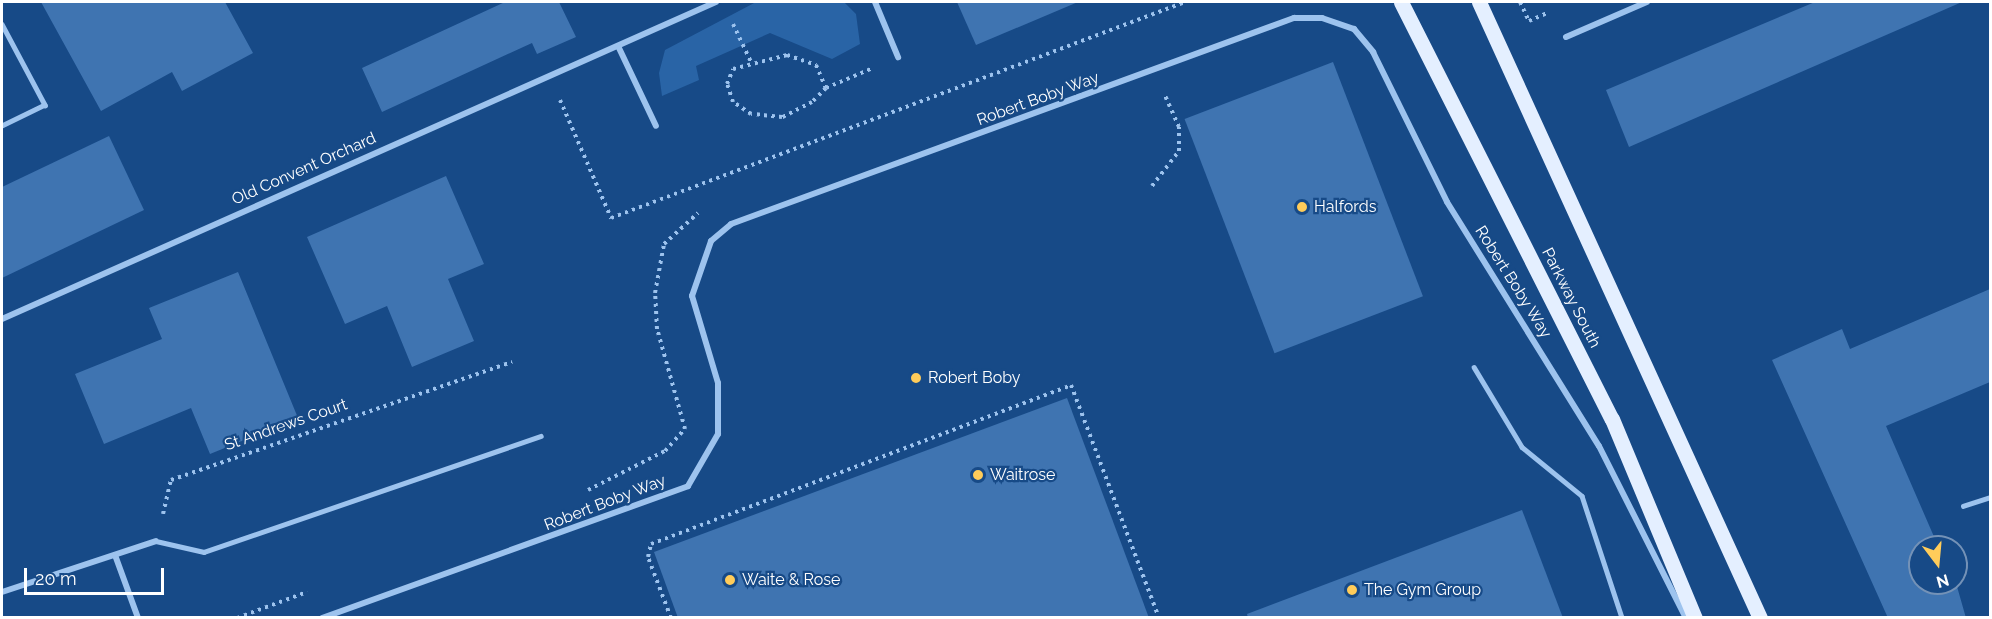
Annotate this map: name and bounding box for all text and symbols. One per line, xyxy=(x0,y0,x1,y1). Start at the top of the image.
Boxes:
street label: Robert Boby Way xyxy=(974,68,1102,130)
street label: Old Convent Orchard xyxy=(229,129,379,209)
place label: Halfords xyxy=(1314,197,1376,217)
marker: Halfords xyxy=(1295,200,1309,214)
street label: Robert Boby Way xyxy=(1471,222,1555,342)
street label: Parkway South xyxy=(1537,245,1605,351)
place label: Robert Boby xyxy=(928,368,1020,388)
marker: Robert Boby xyxy=(909,371,923,385)
street label: St Andrews Court xyxy=(222,395,350,455)
place label: Waitrose xyxy=(990,465,1055,485)
marker: Waitrose xyxy=(971,468,985,482)
street label: Robert Boby Way xyxy=(541,471,669,535)
north arrow xyxy=(1908,535,1968,595)
scale bar xyxy=(27,556,166,594)
text: 20 m xyxy=(35,568,77,589)
place label: Waite & Rose xyxy=(742,570,840,590)
text: N xyxy=(1934,570,1951,592)
marker: Waite & Rose xyxy=(723,573,737,587)
place label: The Gym Group xyxy=(1364,580,1481,600)
marker: The Gym Group xyxy=(1345,583,1359,597)

